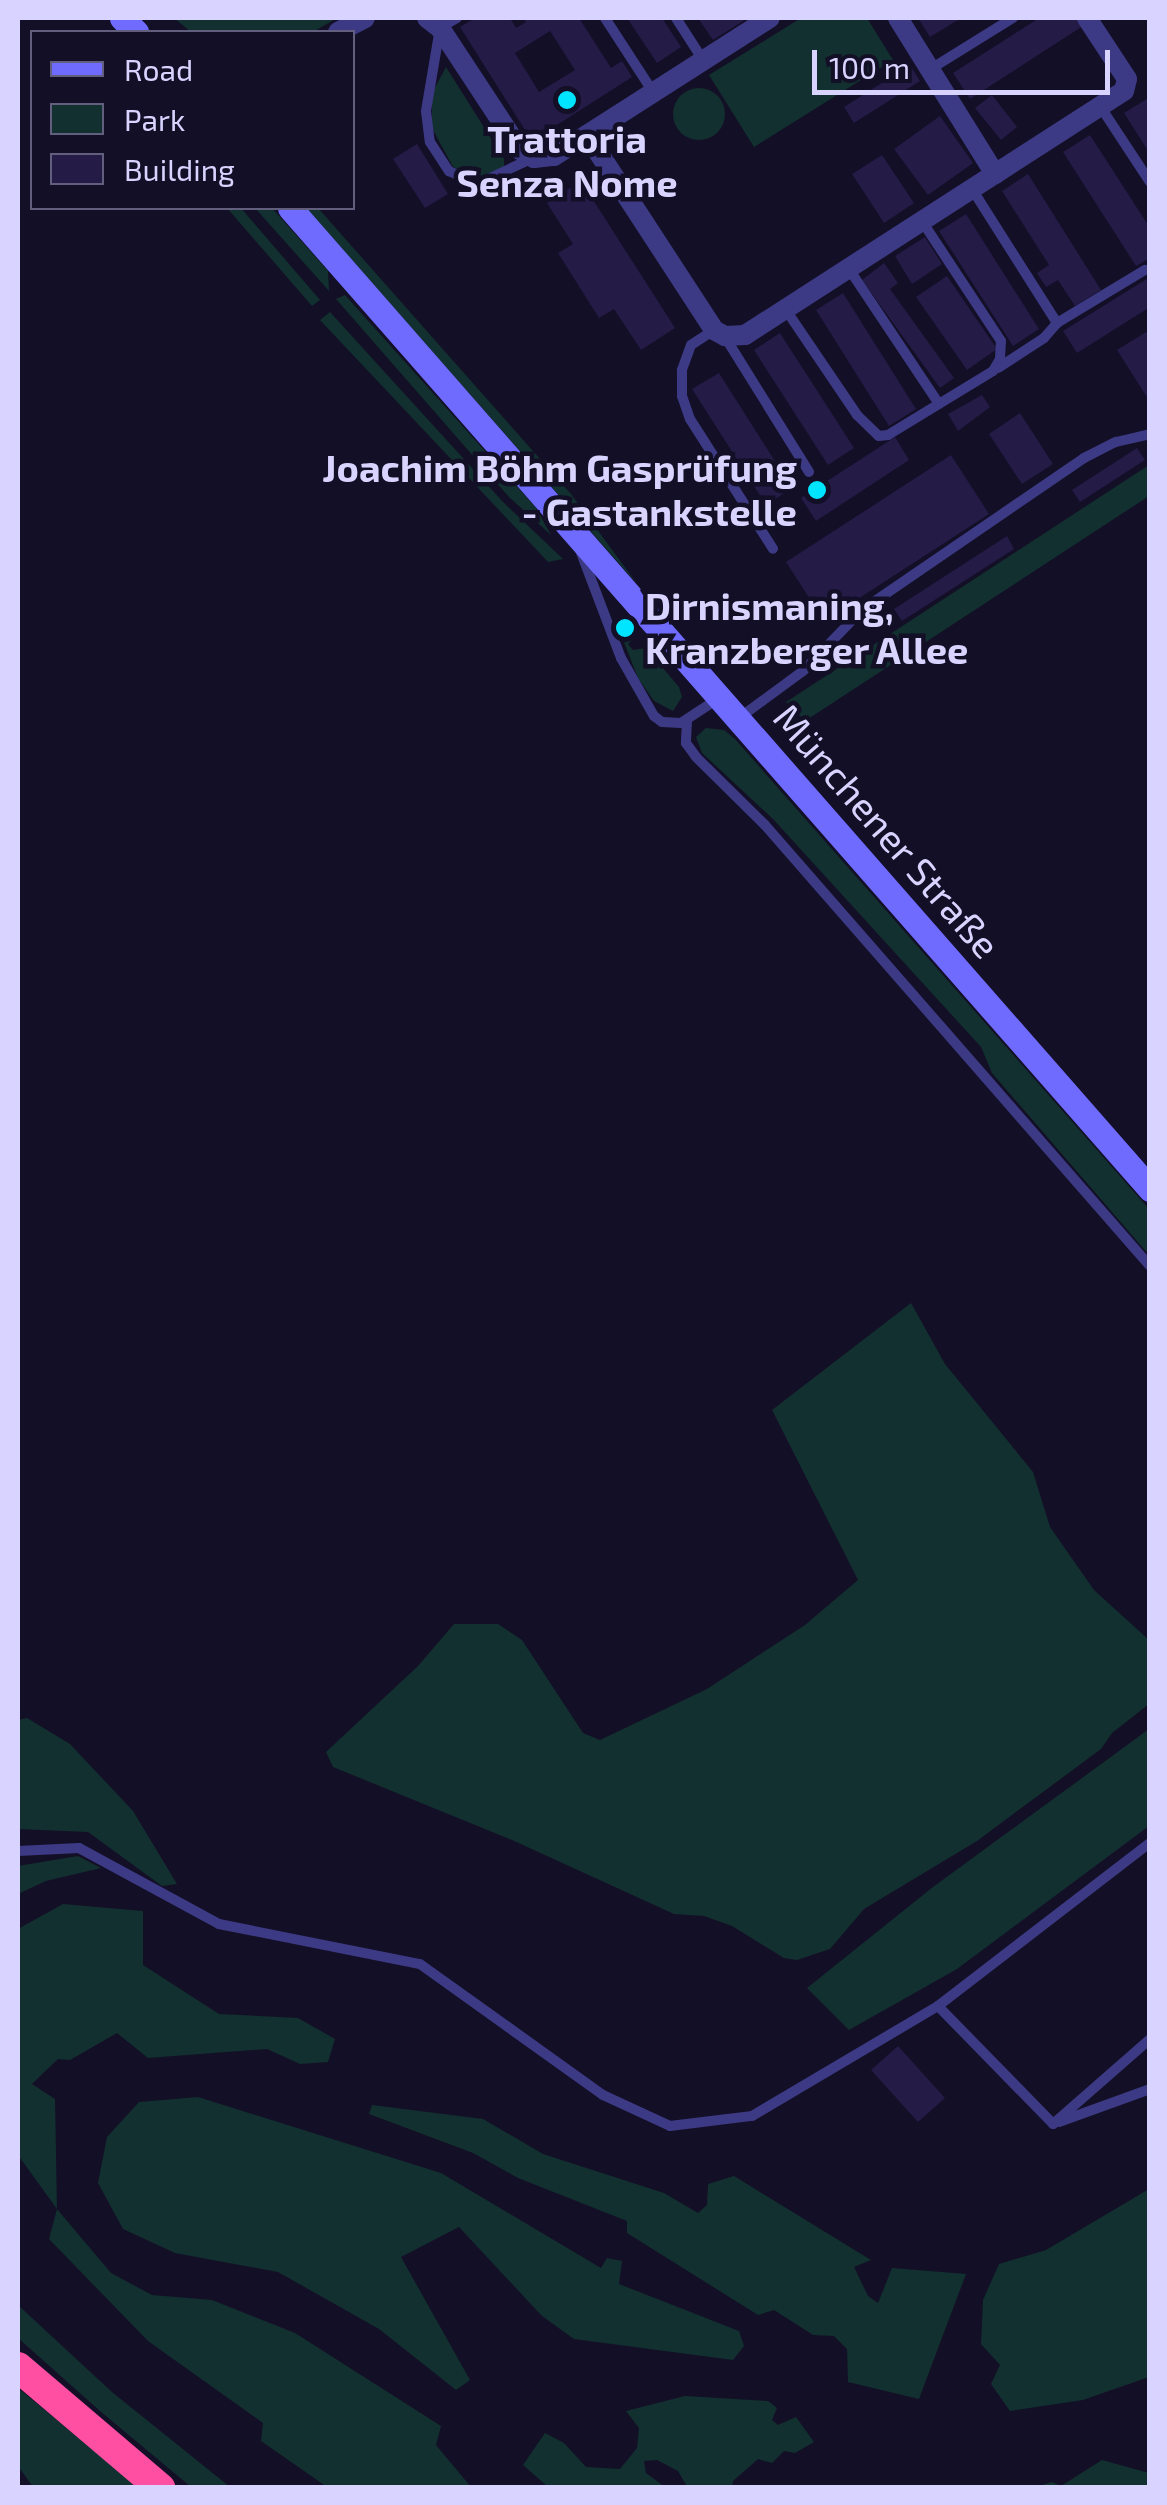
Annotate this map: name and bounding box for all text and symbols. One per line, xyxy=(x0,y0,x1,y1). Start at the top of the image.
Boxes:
legend xyxy=(30,30,355,210)
scale bar xyxy=(817,30,1114,92)
text: 100 m xyxy=(829,49,910,85)
text: Road xyxy=(124,51,193,87)
marker: Trattoria Senza Nome xyxy=(556,89,578,111)
text: Park xyxy=(124,101,185,137)
place label: Trattoria Senza Nome xyxy=(456,116,678,205)
text: Building xyxy=(124,151,235,187)
place label: Joachim Böhm Gasprüfung - Gastankstelle xyxy=(322,445,797,534)
marker: Joachim Böhm Gasprüfung - Gastankstelle xyxy=(806,479,828,501)
place label: Dirnismaning, Kranzberger Allee xyxy=(645,583,970,672)
marker: Dirnismaning, Kranzberger Allee xyxy=(614,617,636,639)
street label: Münchener Straße xyxy=(764,695,1010,967)

